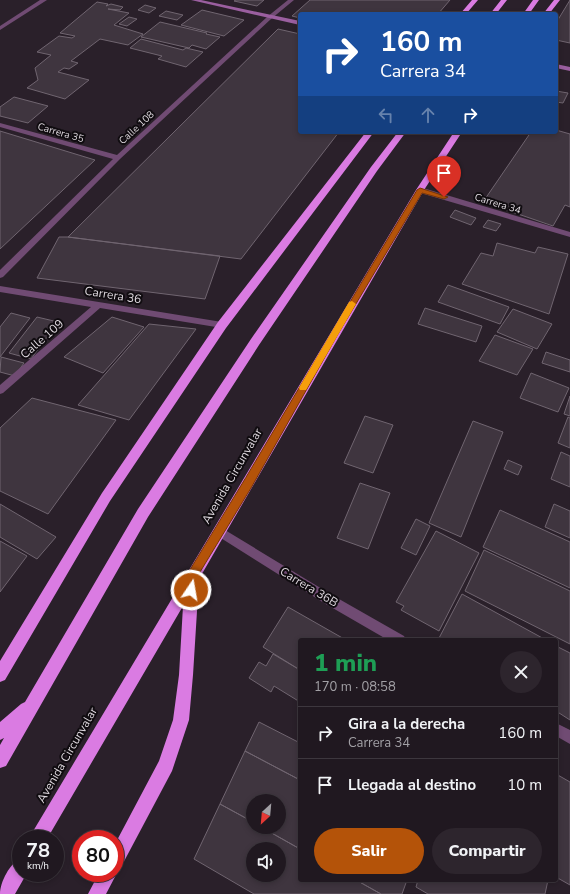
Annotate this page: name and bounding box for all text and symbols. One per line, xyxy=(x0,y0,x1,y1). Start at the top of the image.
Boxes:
text: 160 m xyxy=(380,23,463,61)
icon: right xyxy=(314,28,366,80)
text: Carrera 34 xyxy=(380,59,466,83)
icon: left xyxy=(375,104,397,126)
icon: ahead xyxy=(417,104,439,126)
icon: right xyxy=(459,104,481,126)
street label: Calle 108 xyxy=(116,108,157,148)
street label: Carrera 35 xyxy=(36,120,86,146)
pin xyxy=(427,156,461,197)
icon: arrive xyxy=(433,162,455,184)
street label: Carrera 34 xyxy=(473,190,523,218)
street label: Carrera 36 xyxy=(83,283,143,307)
street label: Calle 109 xyxy=(17,316,67,362)
street label: Avenida Circunvalar xyxy=(198,425,266,527)
street label: Carrera 36B xyxy=(277,563,341,611)
position arrow xyxy=(170,569,212,611)
text: 1 min xyxy=(314,647,377,679)
button: close xyxy=(500,651,542,693)
text: 170 m · 08:58 xyxy=(314,678,396,696)
street label: Avenida Circunvalar xyxy=(33,704,101,806)
text: Gira a la derecha xyxy=(348,714,465,734)
icon: right xyxy=(314,722,336,744)
text: 160 m xyxy=(498,723,542,743)
text: Carrera 34 xyxy=(348,734,410,752)
icon: arrive xyxy=(314,774,336,796)
text: Llegada al destino xyxy=(348,775,476,795)
text: 10 m xyxy=(507,775,542,795)
north arrow xyxy=(246,794,286,834)
map controls xyxy=(246,794,286,882)
button: Salir xyxy=(314,828,424,874)
button: Compartir xyxy=(432,828,542,874)
speed limit sign: 80 xyxy=(72,830,124,882)
text: 78 xyxy=(26,837,50,864)
button: sound xyxy=(246,842,286,882)
text: km/h xyxy=(27,859,49,873)

